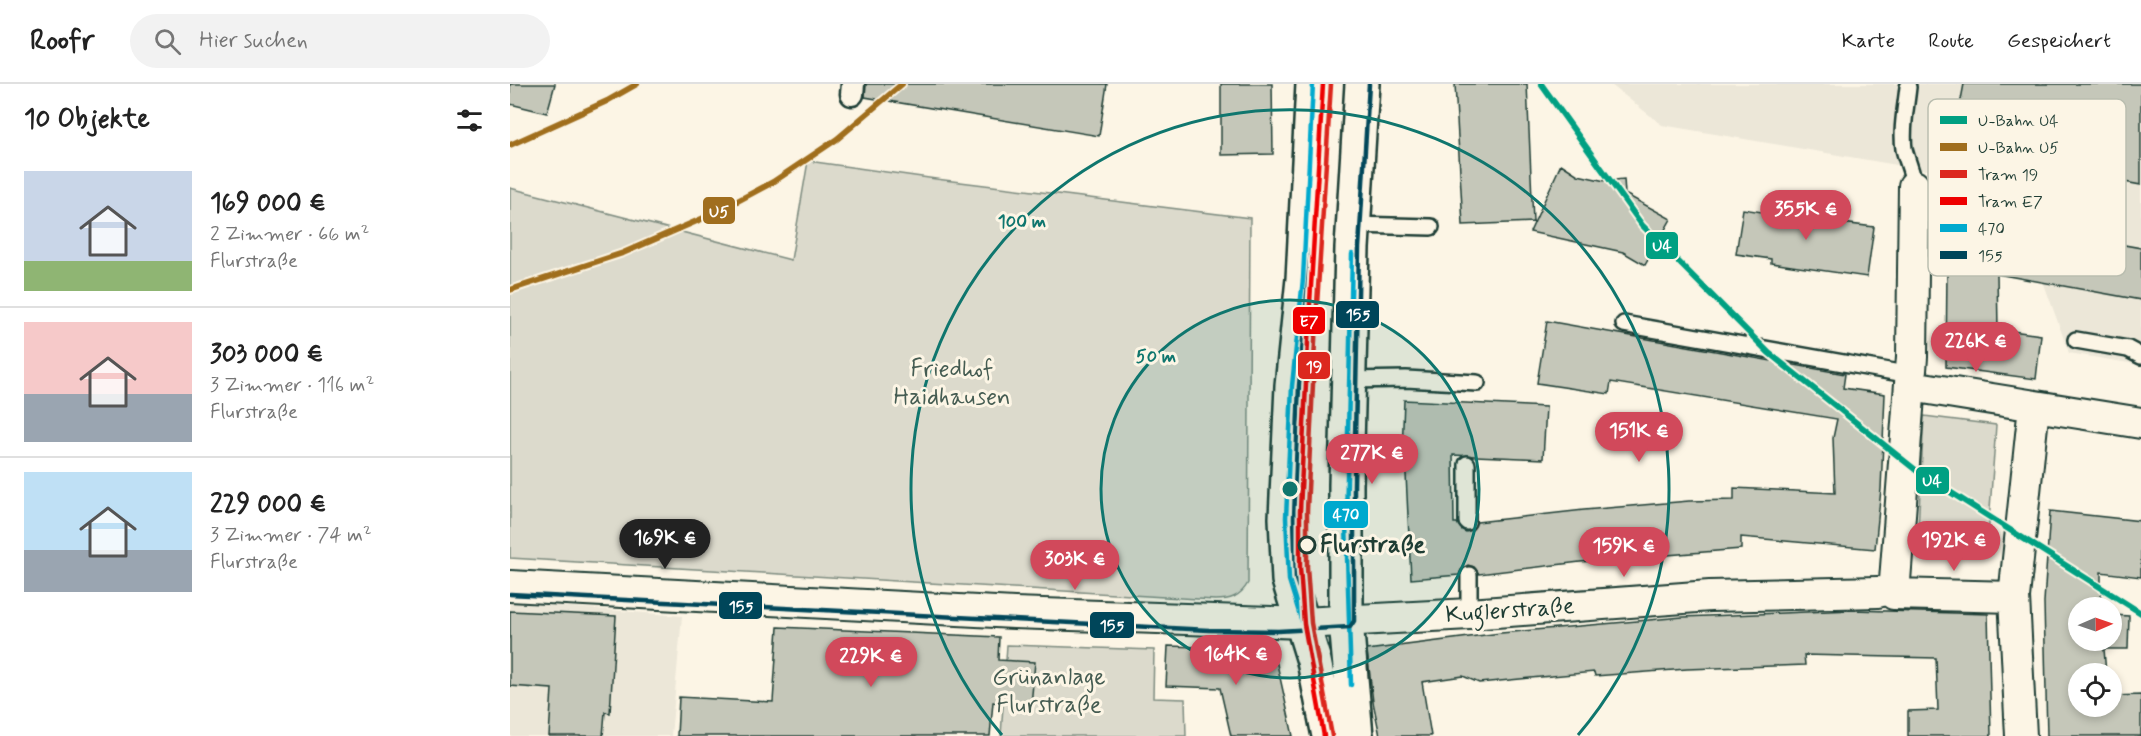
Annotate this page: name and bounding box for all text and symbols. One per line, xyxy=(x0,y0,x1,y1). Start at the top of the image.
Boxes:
search box xyxy=(130,14,550,68)
text: Roofr xyxy=(30,23,94,60)
icon: search xyxy=(151,25,184,58)
text: Hier suchen xyxy=(199,27,308,55)
text: Karte xyxy=(1842,27,1895,55)
text: Route xyxy=(1928,27,1974,55)
text: Gespeichert xyxy=(2007,27,2111,55)
legend xyxy=(1928,99,2126,276)
text: 10 Objekte xyxy=(24,103,150,137)
icon: filters xyxy=(453,104,486,137)
text: U-Bahn U4 xyxy=(1978,111,2059,132)
text: U-Bahn U5 xyxy=(1978,138,2059,159)
text: Tram 19 xyxy=(1978,165,2038,186)
text: 169 000 € xyxy=(210,187,326,221)
pin: 355K € xyxy=(1757,190,1855,241)
text: Tram E7 xyxy=(1978,192,2043,213)
icon: home xyxy=(72,195,144,267)
line badge: U5 xyxy=(702,196,736,225)
text: 355K € xyxy=(1774,196,1838,223)
text: U5 xyxy=(709,202,729,223)
text: 100 m xyxy=(998,210,1046,234)
text: 470 xyxy=(1978,219,2005,240)
text: 2 Zimmer · 66 m² xyxy=(210,221,369,248)
line badge: U4 xyxy=(1645,231,1679,260)
text: U4 xyxy=(1652,236,1673,257)
text: 155 xyxy=(1978,246,2003,267)
text: Flurstraße xyxy=(210,248,298,275)
line badge: 155 xyxy=(1335,300,1380,329)
text: 155 xyxy=(1346,305,1370,326)
line badge: E7 xyxy=(1292,306,1326,335)
text: E7 xyxy=(1299,312,1319,333)
pin: 226K € xyxy=(1927,322,2025,373)
text: 226K € xyxy=(1945,328,2007,355)
text: 303 000 € xyxy=(210,338,323,372)
text: 50 m xyxy=(1136,345,1176,369)
icon: home xyxy=(72,346,144,418)
line badge: 19 xyxy=(1297,351,1331,380)
park label: Friedhof Haidhausen xyxy=(893,354,1011,413)
text: 19 xyxy=(1306,357,1322,378)
text: 3 Zimmer · 116 m² xyxy=(210,372,374,399)
text: Flurstraße xyxy=(210,399,298,426)
pin: 151K € xyxy=(1590,412,1688,463)
text: 151K € xyxy=(1609,418,1669,445)
pin: 277K € xyxy=(1323,434,1421,485)
text: 277K € xyxy=(1340,440,1404,467)
line badge: U4 xyxy=(1915,466,1950,495)
text: U4 xyxy=(1922,471,1943,492)
centre of rings xyxy=(1280,479,1300,499)
text: 229 000 € xyxy=(210,488,326,522)
icon: home xyxy=(72,496,144,568)
line badge: 470 xyxy=(1323,500,1369,529)
text: 470 xyxy=(1333,505,1359,526)
pin: 169K € xyxy=(616,519,714,570)
pin: 192K € xyxy=(1905,521,2003,572)
text: 3 Zimmer · 74 m² xyxy=(210,522,372,549)
text: 169K € xyxy=(633,525,697,552)
pin: 159K € xyxy=(1575,527,1673,578)
text: 192K € xyxy=(1921,527,1987,554)
place label: Flurstraße xyxy=(1320,530,1426,561)
text: 159K € xyxy=(1593,533,1655,560)
marker: Flurstraße xyxy=(1298,536,1316,554)
pin: 303K € xyxy=(1026,540,1124,591)
text: 303K € xyxy=(1044,546,1106,573)
text: Flurstraße xyxy=(210,549,298,576)
line badge: 155 xyxy=(718,591,763,620)
street label: Kuglerstraße xyxy=(1444,591,1576,634)
text: 155 xyxy=(729,597,753,618)
north arrow xyxy=(2068,597,2122,651)
map controls xyxy=(2068,597,2122,717)
line badge: 155 xyxy=(1089,611,1135,639)
text: 155 xyxy=(1100,616,1124,637)
pin: 164K € xyxy=(1187,635,1285,686)
pin: 229K € xyxy=(822,637,920,688)
text: 164K € xyxy=(1204,641,1268,668)
text: 229K € xyxy=(839,643,903,670)
park label: Grünanlage Flurstraße xyxy=(992,662,1106,721)
button: locate xyxy=(2068,663,2122,717)

